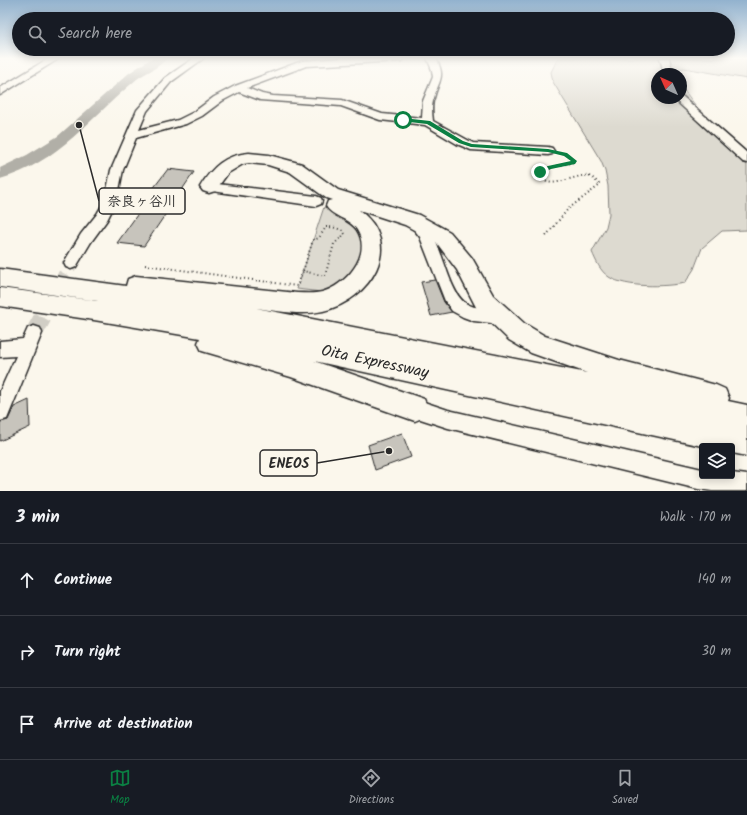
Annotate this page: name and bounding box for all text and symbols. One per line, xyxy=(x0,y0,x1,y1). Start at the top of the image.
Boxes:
search box xyxy=(12,12,735,56)
text: Search here xyxy=(58,22,132,46)
icon: search xyxy=(26,23,48,45)
north arrow xyxy=(651,68,687,104)
route start xyxy=(394,111,412,129)
route end xyxy=(531,163,549,181)
callout: 奈良ヶ谷川 xyxy=(99,188,185,214)
text: 奈良ヶ谷川 xyxy=(107,191,177,213)
street label: Oita Expressway xyxy=(319,338,432,386)
map controls xyxy=(699,443,735,479)
button: layers xyxy=(699,443,735,479)
callout: ENEOS xyxy=(260,450,317,476)
text: ENEOS xyxy=(269,453,310,475)
text: 3 min xyxy=(16,504,60,531)
text: Walk · 170 m xyxy=(660,507,731,528)
text: Continue xyxy=(54,568,112,592)
icon: ahead xyxy=(16,569,38,591)
text: 140 m xyxy=(698,569,731,590)
text: Turn right xyxy=(54,640,121,664)
icon: right xyxy=(16,641,38,663)
text: 30 m xyxy=(702,641,731,662)
text: Arrive at destination xyxy=(54,712,193,736)
icon: arrive xyxy=(16,713,38,735)
tab: Map xyxy=(109,767,131,809)
tab: Directions xyxy=(349,767,394,809)
tab: Saved xyxy=(612,767,638,809)

